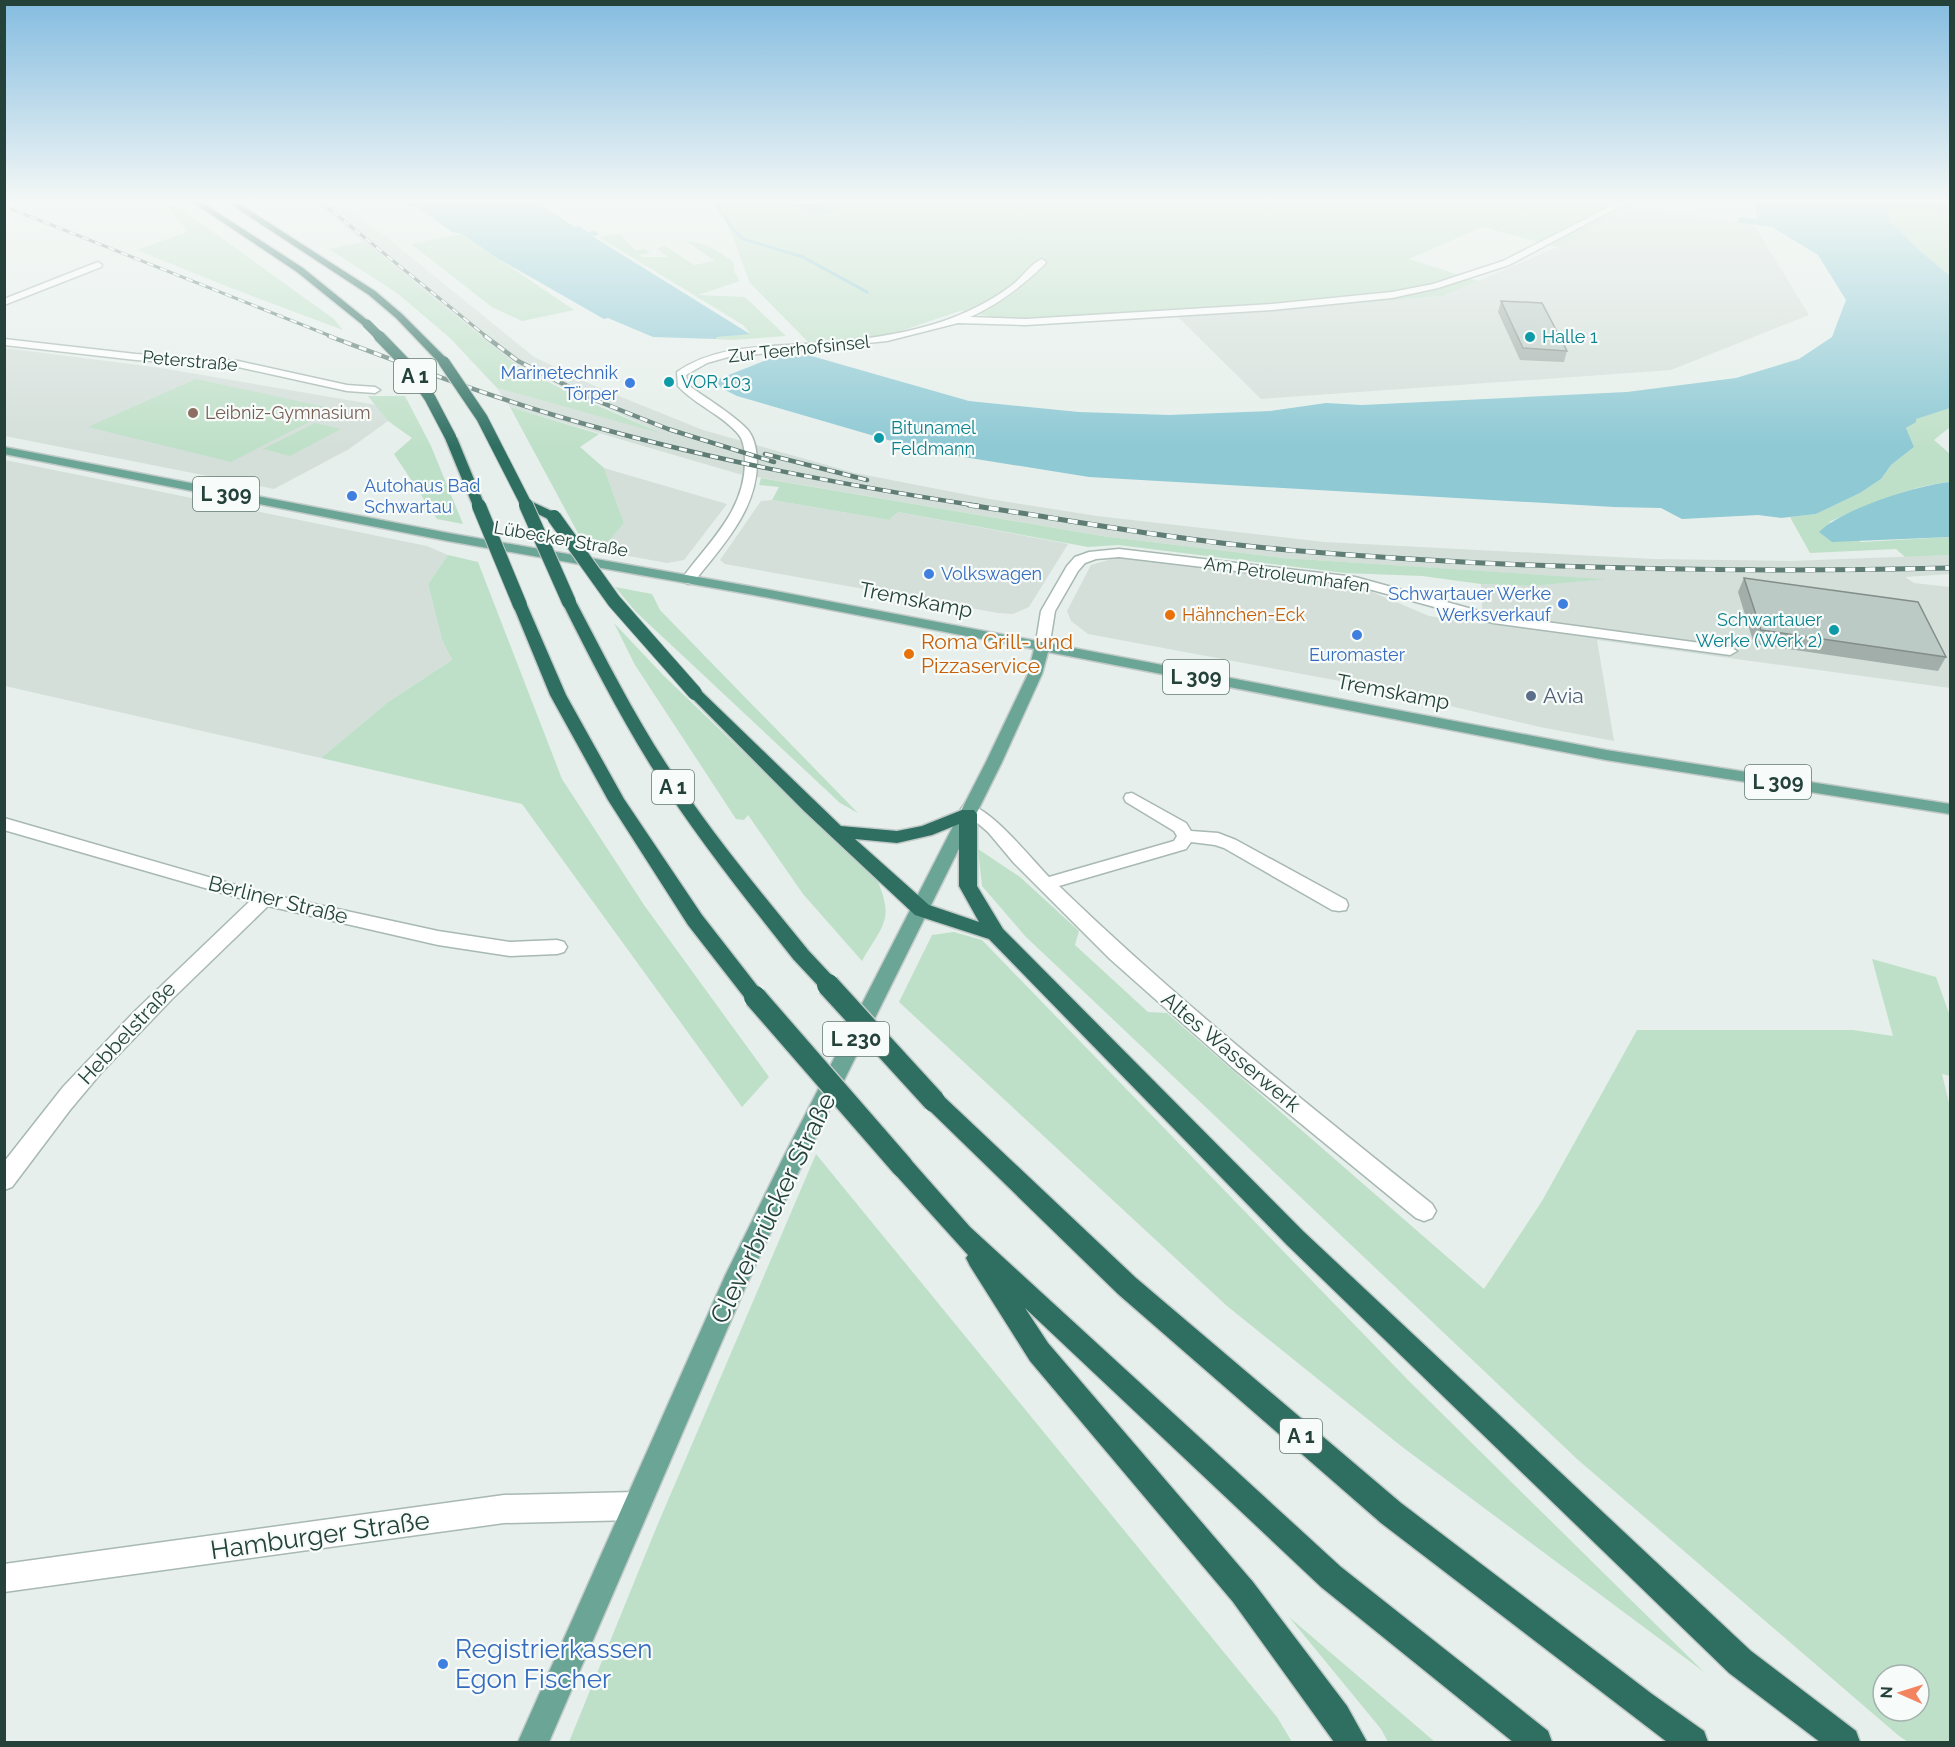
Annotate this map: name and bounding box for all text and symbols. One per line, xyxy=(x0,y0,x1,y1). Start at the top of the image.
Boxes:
place label: Halle 1 xyxy=(1542,326,1598,347)
marker: Halle 1 xyxy=(1523,330,1537,344)
street label: Zur Teerhofsinsel xyxy=(727,331,871,366)
street label: Peterstraße xyxy=(142,346,239,375)
road number: A 1 xyxy=(394,359,436,393)
place label: Marinetechnik Törper xyxy=(501,362,619,404)
place label: VOR 103 xyxy=(681,371,751,392)
marker: VOR 103 xyxy=(662,375,676,389)
marker: Marinetechnik Törper xyxy=(623,376,637,390)
place label: Leibniz-Gymnasium xyxy=(205,402,371,423)
marker: Leibniz-Gymnasium xyxy=(186,406,200,420)
place label: Bitunamel Feldmann xyxy=(891,417,976,459)
marker: Bitunamel Feldmann xyxy=(872,431,886,445)
place label: Autohaus Bad Schwartau xyxy=(364,475,481,517)
road number: L 309 xyxy=(193,477,259,511)
marker: Autohaus Bad Schwartau xyxy=(345,489,359,503)
street label: Lübecker Straße xyxy=(492,516,630,561)
street label: Am Petroleumhafen xyxy=(1203,552,1371,597)
place label: Volkswagen xyxy=(941,563,1042,584)
marker: Volkswagen xyxy=(922,567,936,581)
street label: Tremskamp xyxy=(857,576,975,623)
place label: Schwartauer Werke Werksverkauf xyxy=(1388,583,1552,625)
marker: Schwartauer Werke Werksverkauf xyxy=(1556,597,1570,611)
place label: Hähnchen-Eck xyxy=(1182,604,1306,625)
marker: Hähnchen-Eck xyxy=(1163,608,1177,622)
place label: Schwartauer Werke (Werk 2) xyxy=(1696,609,1823,651)
marker: Schwartauer Werke (Werk 2) xyxy=(1827,623,1841,637)
marker: Euromaster xyxy=(1350,628,1364,642)
place label: Roma Grill- und Pizzaservice xyxy=(921,629,1073,678)
place label: Euromaster xyxy=(1309,644,1406,665)
marker: Roma Grill- und Pizzaservice xyxy=(902,647,916,661)
road number: L 309 xyxy=(1163,660,1229,694)
street label: Tremskamp xyxy=(1334,668,1452,715)
place label: Avia xyxy=(1543,683,1584,708)
marker: Avia xyxy=(1524,689,1538,703)
road number: L 309 xyxy=(1745,765,1811,799)
road number: A 1 xyxy=(652,770,694,804)
street label: Berliner Straße xyxy=(206,870,351,929)
street label: Hebbelstraße xyxy=(73,976,181,1089)
street label: Altes Wasserwerk xyxy=(1157,986,1306,1117)
road number: L 230 xyxy=(823,1022,889,1056)
street label: Cleverbrücker Straße xyxy=(704,1088,842,1328)
road number: A 1 xyxy=(1280,1419,1322,1453)
street label: Hamburger Straße xyxy=(209,1505,431,1565)
place label: Registrierkassen Egon Fischer xyxy=(455,1634,652,1694)
marker: Registrierkassen Egon Fischer xyxy=(436,1657,450,1671)
north arrow xyxy=(1871,1663,1931,1723)
text: N xyxy=(1877,1686,1896,1699)

